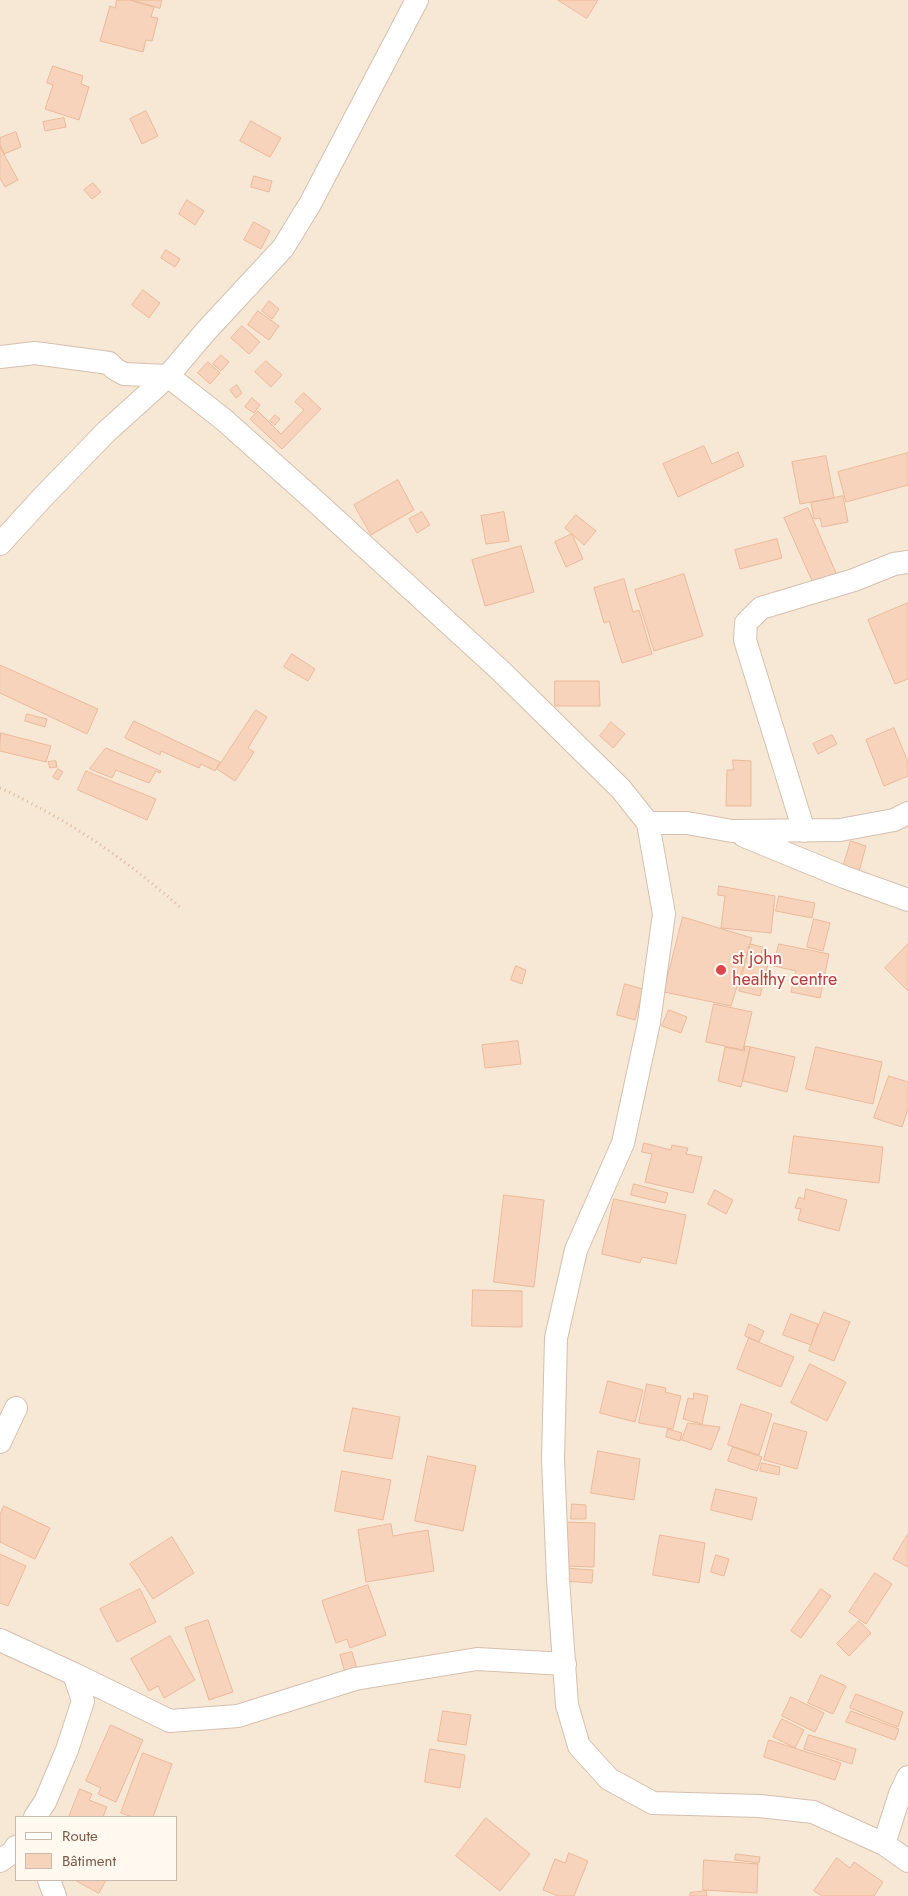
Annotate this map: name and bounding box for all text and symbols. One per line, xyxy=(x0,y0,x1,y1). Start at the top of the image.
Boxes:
place label: st john healthy centre xyxy=(732,949,837,992)
marker: st john healthy centre xyxy=(714,963,728,977)
legend xyxy=(15,1816,178,1881)
text: Route xyxy=(62,1825,98,1847)
text: Bâtiment xyxy=(62,1850,116,1872)

